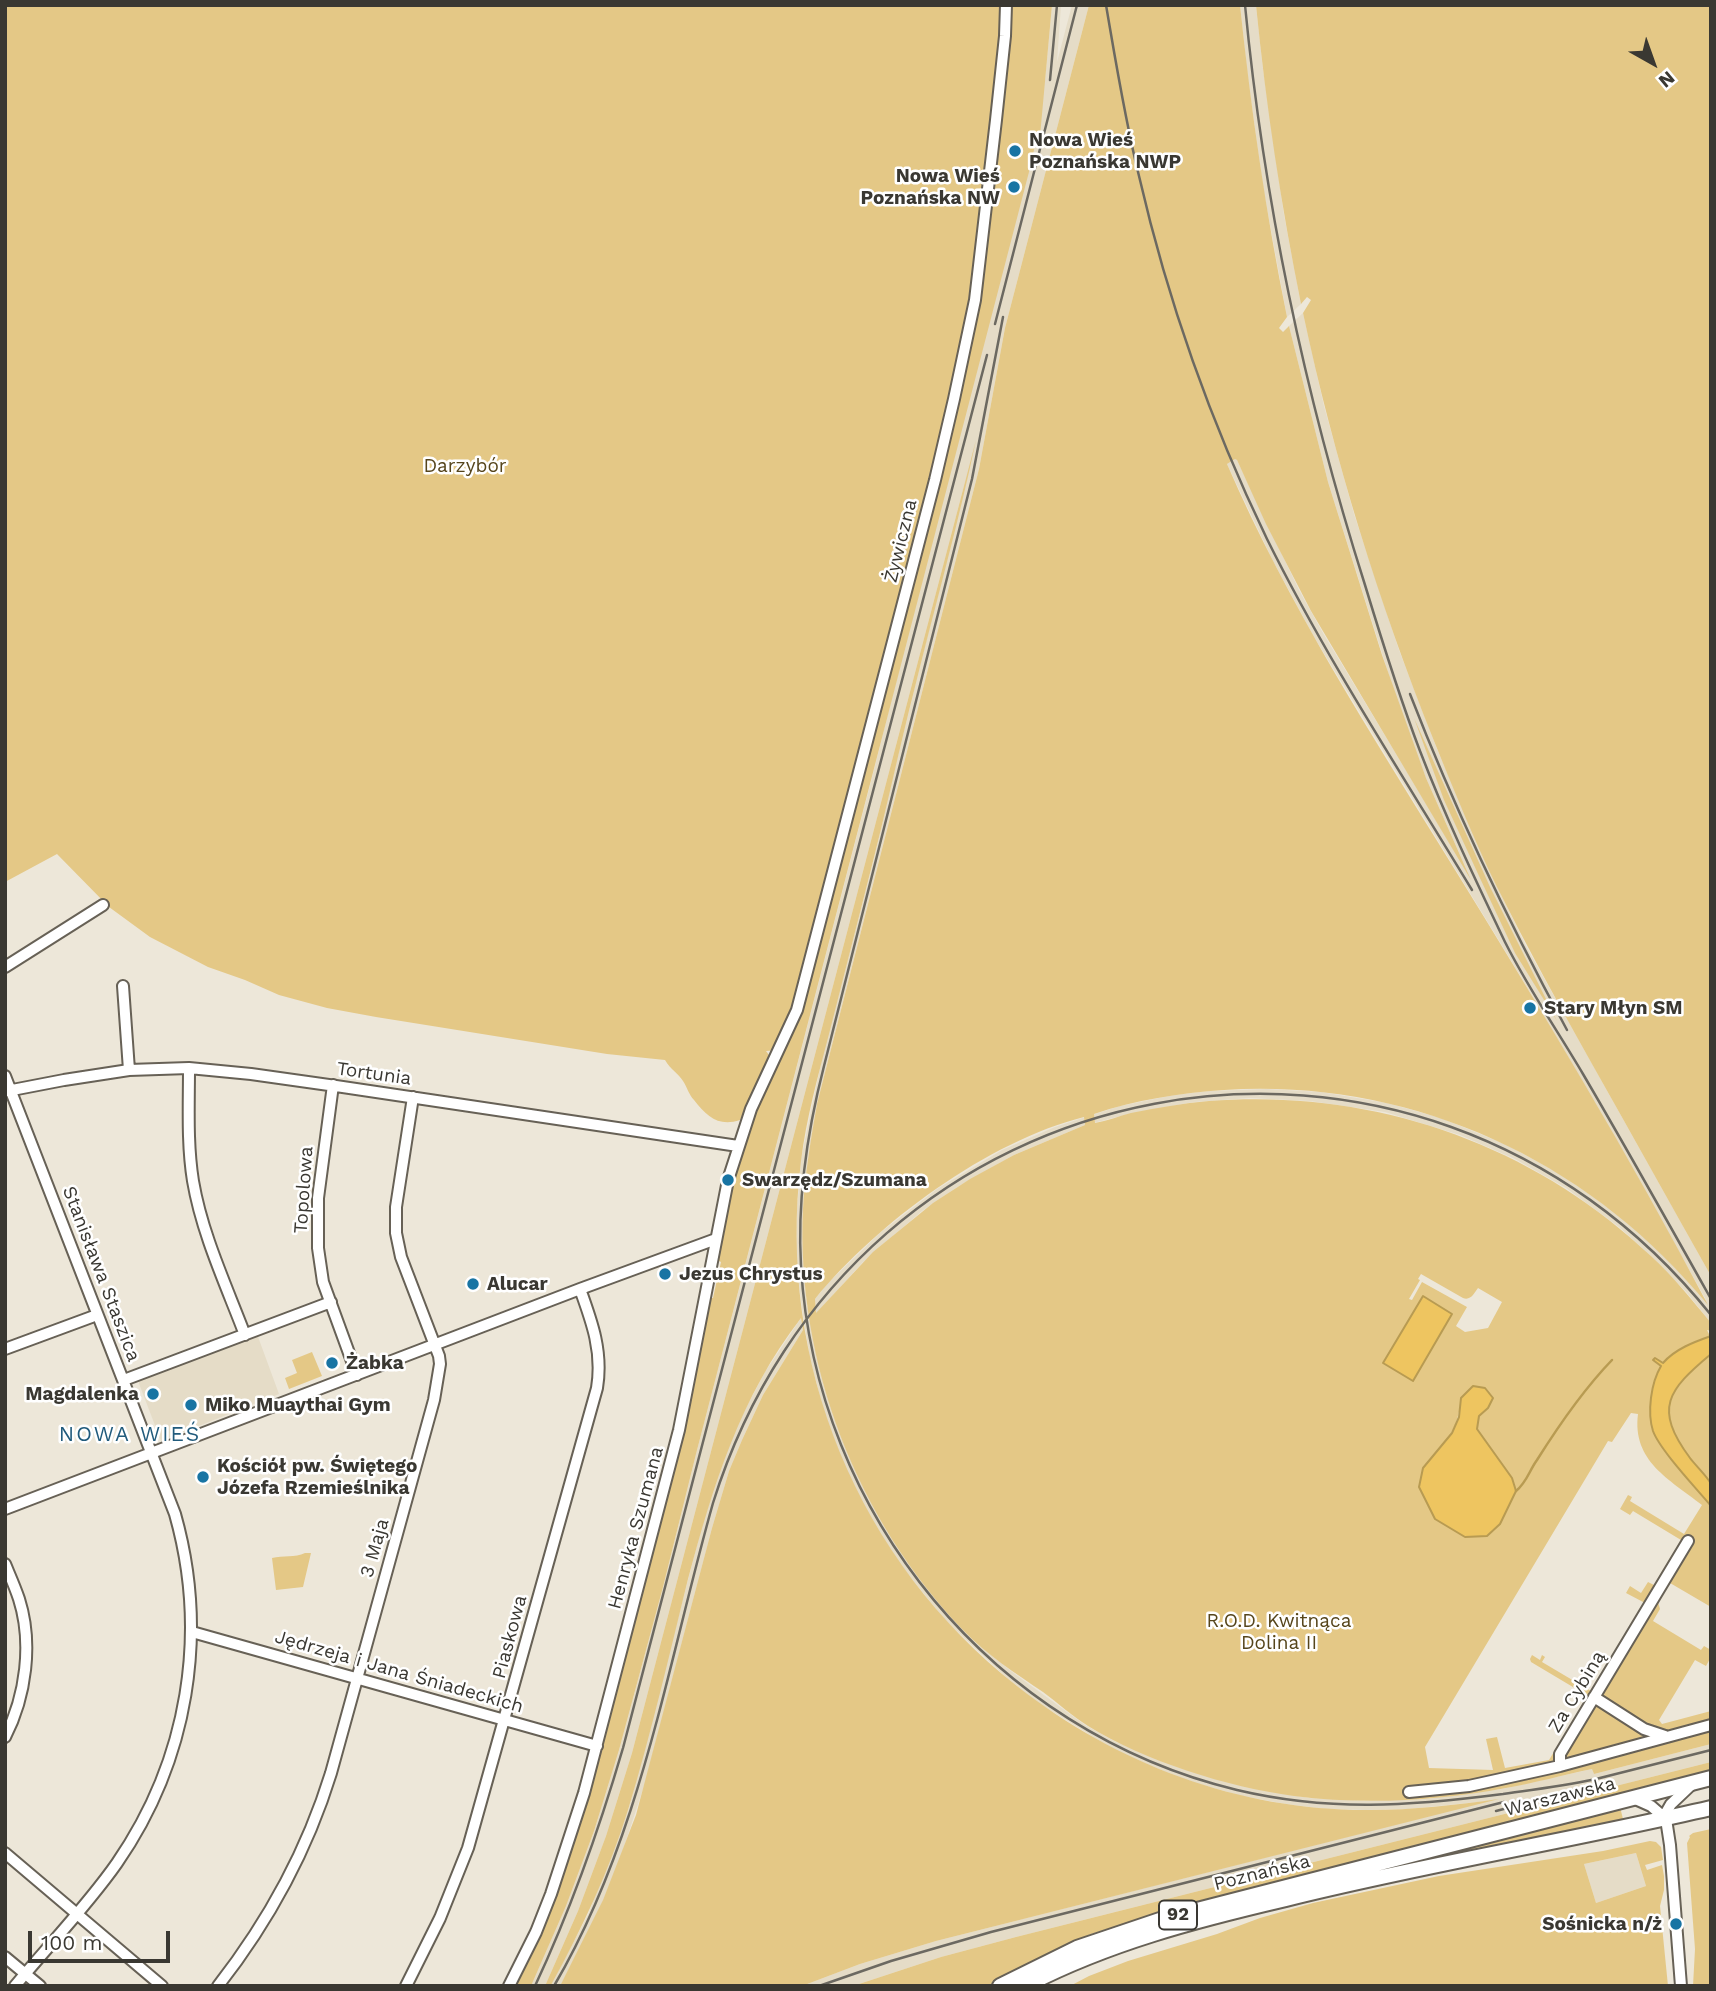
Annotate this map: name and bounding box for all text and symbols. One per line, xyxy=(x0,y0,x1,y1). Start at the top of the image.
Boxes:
north arrow xyxy=(1618,28,1688,98)
text: N xyxy=(1654,66,1680,93)
place label: Nowa Wieś Poznańska NWP xyxy=(1029,129,1181,173)
marker: Nowa Wieś Poznańska NWP xyxy=(1007,143,1023,159)
place label: Nowa Wieś Poznańska NW xyxy=(861,165,1000,209)
marker: Nowa Wieś Poznańska NW xyxy=(1006,179,1022,195)
park label: Darzybór xyxy=(423,455,507,477)
street label: Żywiczna xyxy=(880,497,922,585)
place label: Stary Młyn SM xyxy=(1544,997,1682,1019)
marker: Stary Młyn SM xyxy=(1522,1000,1538,1016)
street label: Tortunia xyxy=(335,1057,413,1091)
street label: Topolowa xyxy=(290,1146,318,1234)
place label: Swarzędz/Szumana xyxy=(742,1169,927,1191)
marker: Swarzędz/Szumana xyxy=(720,1172,736,1188)
street label: Stanisława Staszica xyxy=(57,1183,145,1365)
place label: Jezus Chrystus xyxy=(679,1263,823,1285)
marker: Jezus Chrystus xyxy=(657,1266,673,1282)
place label: Alucar xyxy=(487,1273,548,1295)
marker: Alucar xyxy=(465,1276,481,1292)
place label: Żabka xyxy=(346,1352,404,1374)
marker: Żabka xyxy=(324,1355,340,1371)
place label: Magdalenka xyxy=(25,1383,139,1405)
marker: Magdalenka xyxy=(145,1386,161,1402)
place label: Miko Muaythai Gym xyxy=(205,1394,391,1416)
marker: Miko Muaythai Gym xyxy=(183,1397,199,1413)
district label: NOWA WIEŚ xyxy=(60,1422,200,1448)
street label: Henryka Szumana xyxy=(603,1444,669,1612)
place label: Kościół pw. Świętego Józefa Rzemieślnika xyxy=(217,1455,417,1499)
marker: Kościół pw. Świętego Józefa Rzemieślnika xyxy=(195,1469,211,1485)
street label: 3 Maja xyxy=(356,1516,394,1580)
street label: Piaskowa xyxy=(488,1593,532,1681)
park label: R.O.D. Kwitnąca Dolina II xyxy=(1207,1610,1351,1654)
street label: Jędrzeja i Jana Śniadeckich xyxy=(272,1626,526,1718)
street label: Za Cybiną xyxy=(1544,1647,1610,1737)
street label: Warszawska xyxy=(1502,1772,1618,1822)
street label: Poznańska xyxy=(1211,1850,1313,1896)
road number: 92 xyxy=(1159,1900,1197,1929)
place label: Sośnicka n/ż xyxy=(1542,1913,1662,1935)
marker: Sośnicka n/ż xyxy=(1668,1916,1684,1932)
scale bar xyxy=(32,1918,173,1962)
text: 100 m xyxy=(41,1930,103,1955)

